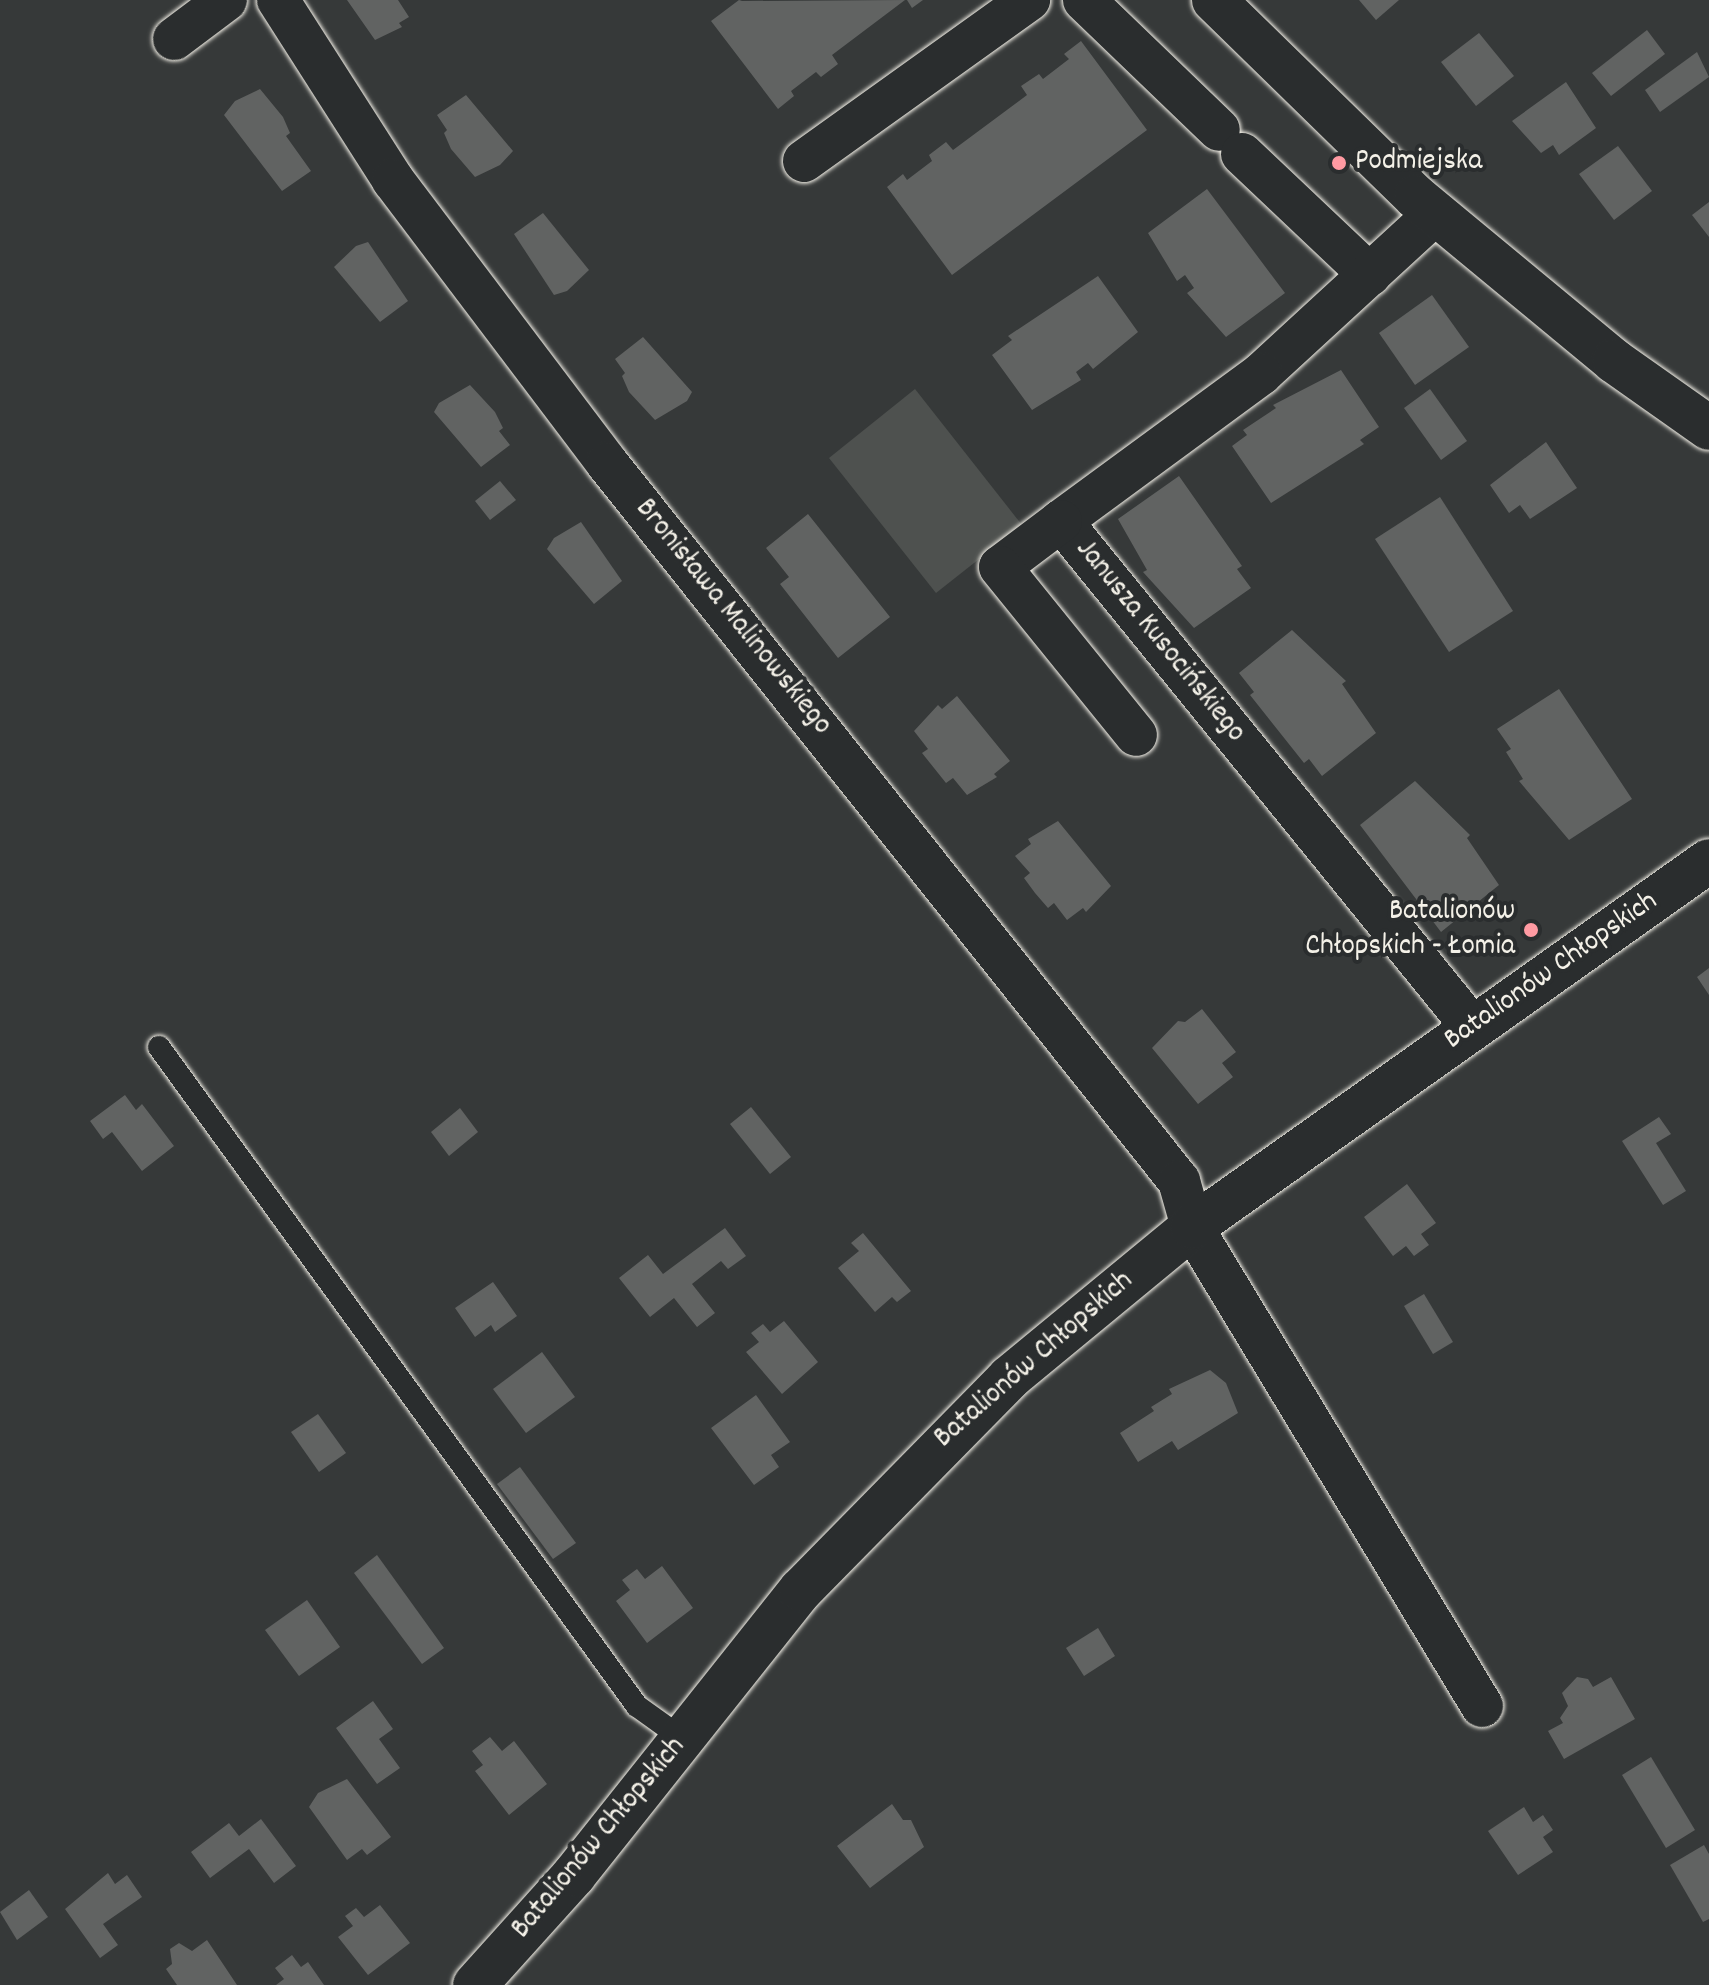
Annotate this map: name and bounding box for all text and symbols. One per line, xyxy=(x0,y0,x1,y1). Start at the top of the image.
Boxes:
place label: Podmiejska xyxy=(1355,145,1482,181)
marker: Podmiejska xyxy=(1330,154,1348,172)
street label: Bronisława Malinowskiego xyxy=(626,493,838,743)
street label: Janusza Kusocińskiego xyxy=(1066,533,1252,751)
street label: Batalionów Chłopskich xyxy=(1438,885,1666,1059)
place label: Batalionów Chłopskich - Łomia xyxy=(1305,895,1515,966)
marker: Batalionów Chłopskich - Łomia xyxy=(1522,921,1540,939)
street label: Batalionów Chłopskich xyxy=(928,1265,1142,1457)
street label: Batalionów Chłopskich xyxy=(505,1731,695,1947)

